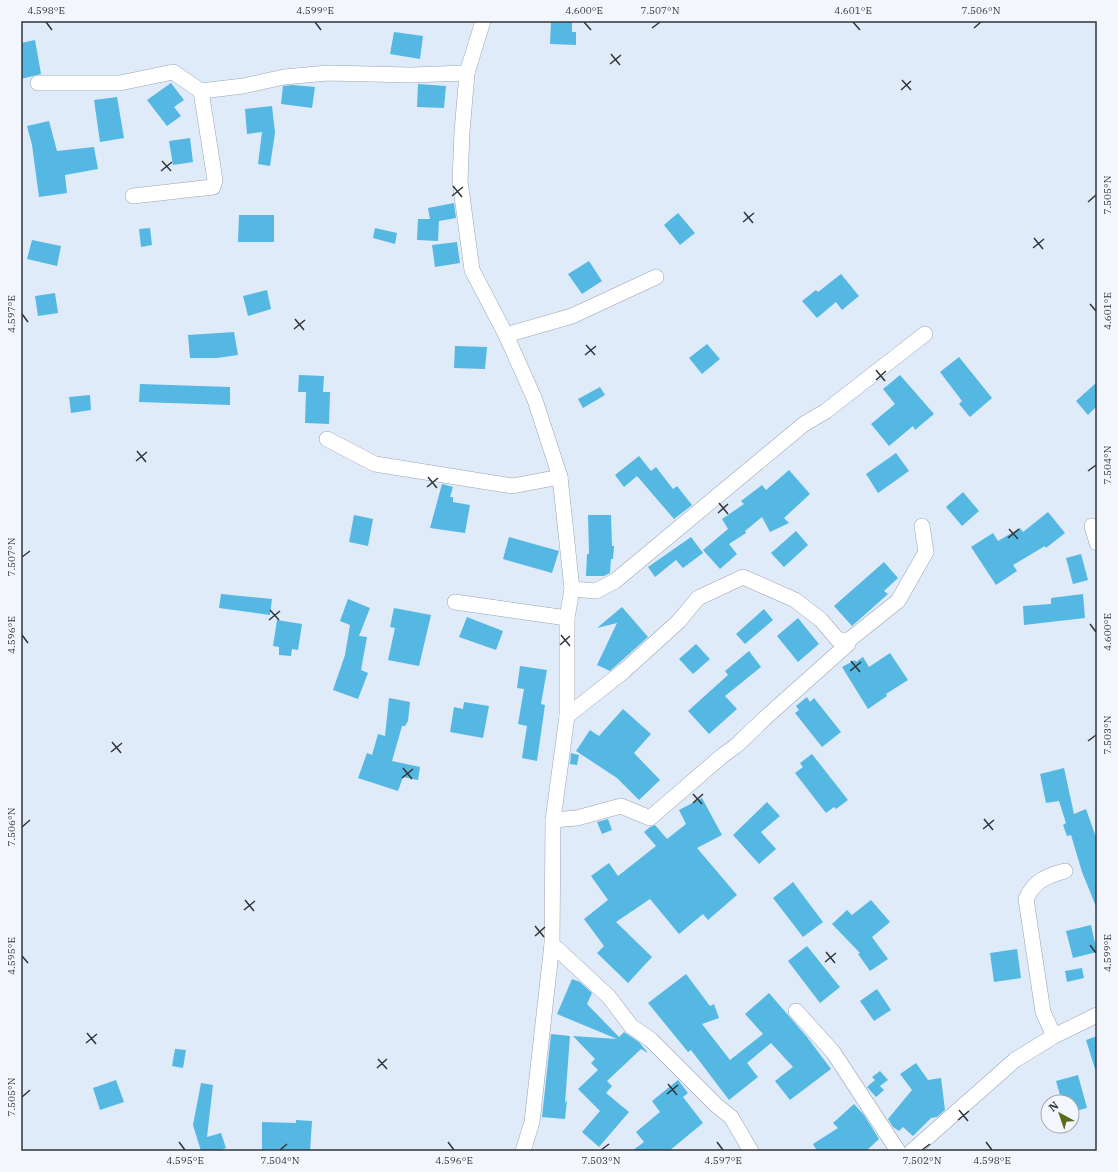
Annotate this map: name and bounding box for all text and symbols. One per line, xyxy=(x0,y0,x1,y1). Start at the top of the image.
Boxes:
text: 4.598°E xyxy=(27,4,65,17)
text: 4.599°E xyxy=(296,4,334,17)
text: 4.600°E xyxy=(565,4,603,17)
text: 7.507°N xyxy=(640,4,680,17)
text: 4.601°E xyxy=(834,4,872,17)
text: 7.506°N xyxy=(961,4,1001,17)
text: 7.505°N xyxy=(1101,175,1114,215)
text: 4.601°E xyxy=(1101,292,1114,330)
text: 4.597°E xyxy=(5,295,18,333)
text: 7.504°N xyxy=(1101,445,1114,485)
text: 7.507°N xyxy=(5,537,18,577)
text: 4.600°E xyxy=(1101,613,1114,651)
text: 4.596°E xyxy=(5,616,18,654)
text: 7.503°N xyxy=(1101,715,1114,755)
text: 7.506°N xyxy=(5,807,18,847)
text: 4.599°E xyxy=(1101,934,1114,972)
text: 4.595°E xyxy=(5,937,18,975)
text: 7.505°N xyxy=(5,1077,18,1117)
north arrow xyxy=(1040,1094,1080,1134)
text: N xyxy=(1046,1098,1062,1114)
text: 4.595°E xyxy=(166,1154,204,1167)
text: 7.504°N xyxy=(260,1154,300,1167)
text: 4.596°E xyxy=(435,1154,473,1167)
text: 7.503°N xyxy=(581,1154,621,1167)
text: 4.597°E xyxy=(704,1154,742,1167)
text: 7.502°N xyxy=(902,1154,942,1167)
text: 4.598°E xyxy=(973,1154,1011,1167)

